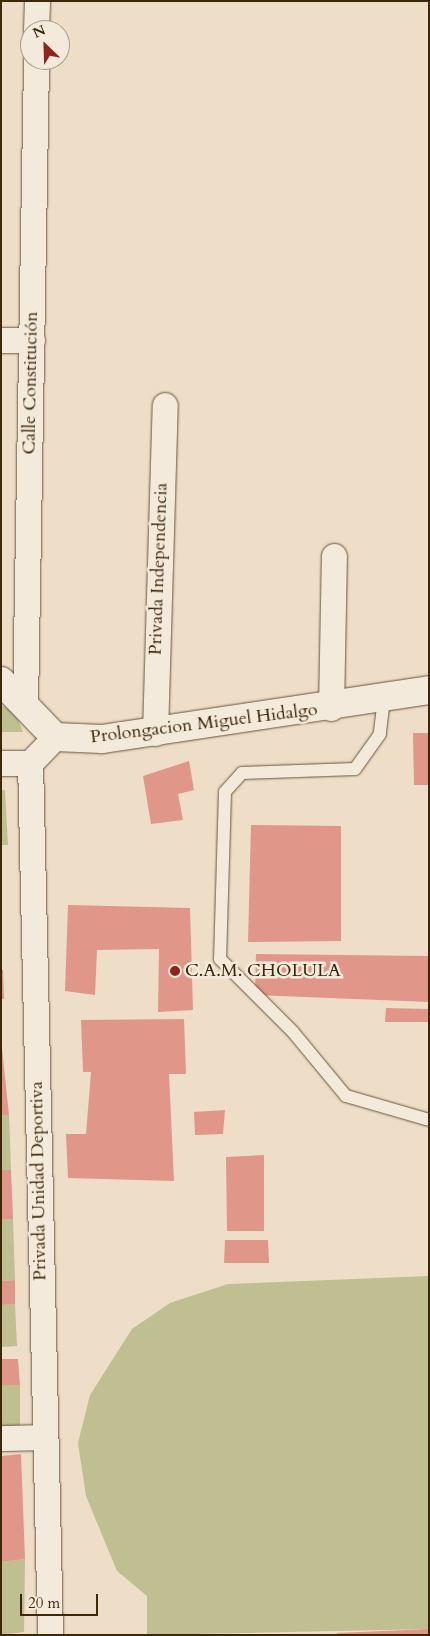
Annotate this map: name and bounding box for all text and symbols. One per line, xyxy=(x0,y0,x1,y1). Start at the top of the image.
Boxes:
north arrow xyxy=(20,20,70,70)
text: N xyxy=(30,21,49,43)
street label: Calle Constitución xyxy=(19,311,43,455)
street label: Privada Independencia xyxy=(145,482,173,656)
street label: Prolongacion Miguel Hidalgo xyxy=(89,699,319,749)
place label: C.A.M. CHOLULA xyxy=(185,960,341,982)
marker: C.A.M. CHOLULA xyxy=(169,965,181,977)
street label: Privada Unidad Deportiva xyxy=(26,1081,52,1281)
scale bar xyxy=(22,1584,100,1616)
text: 20 m xyxy=(28,1593,60,1613)

